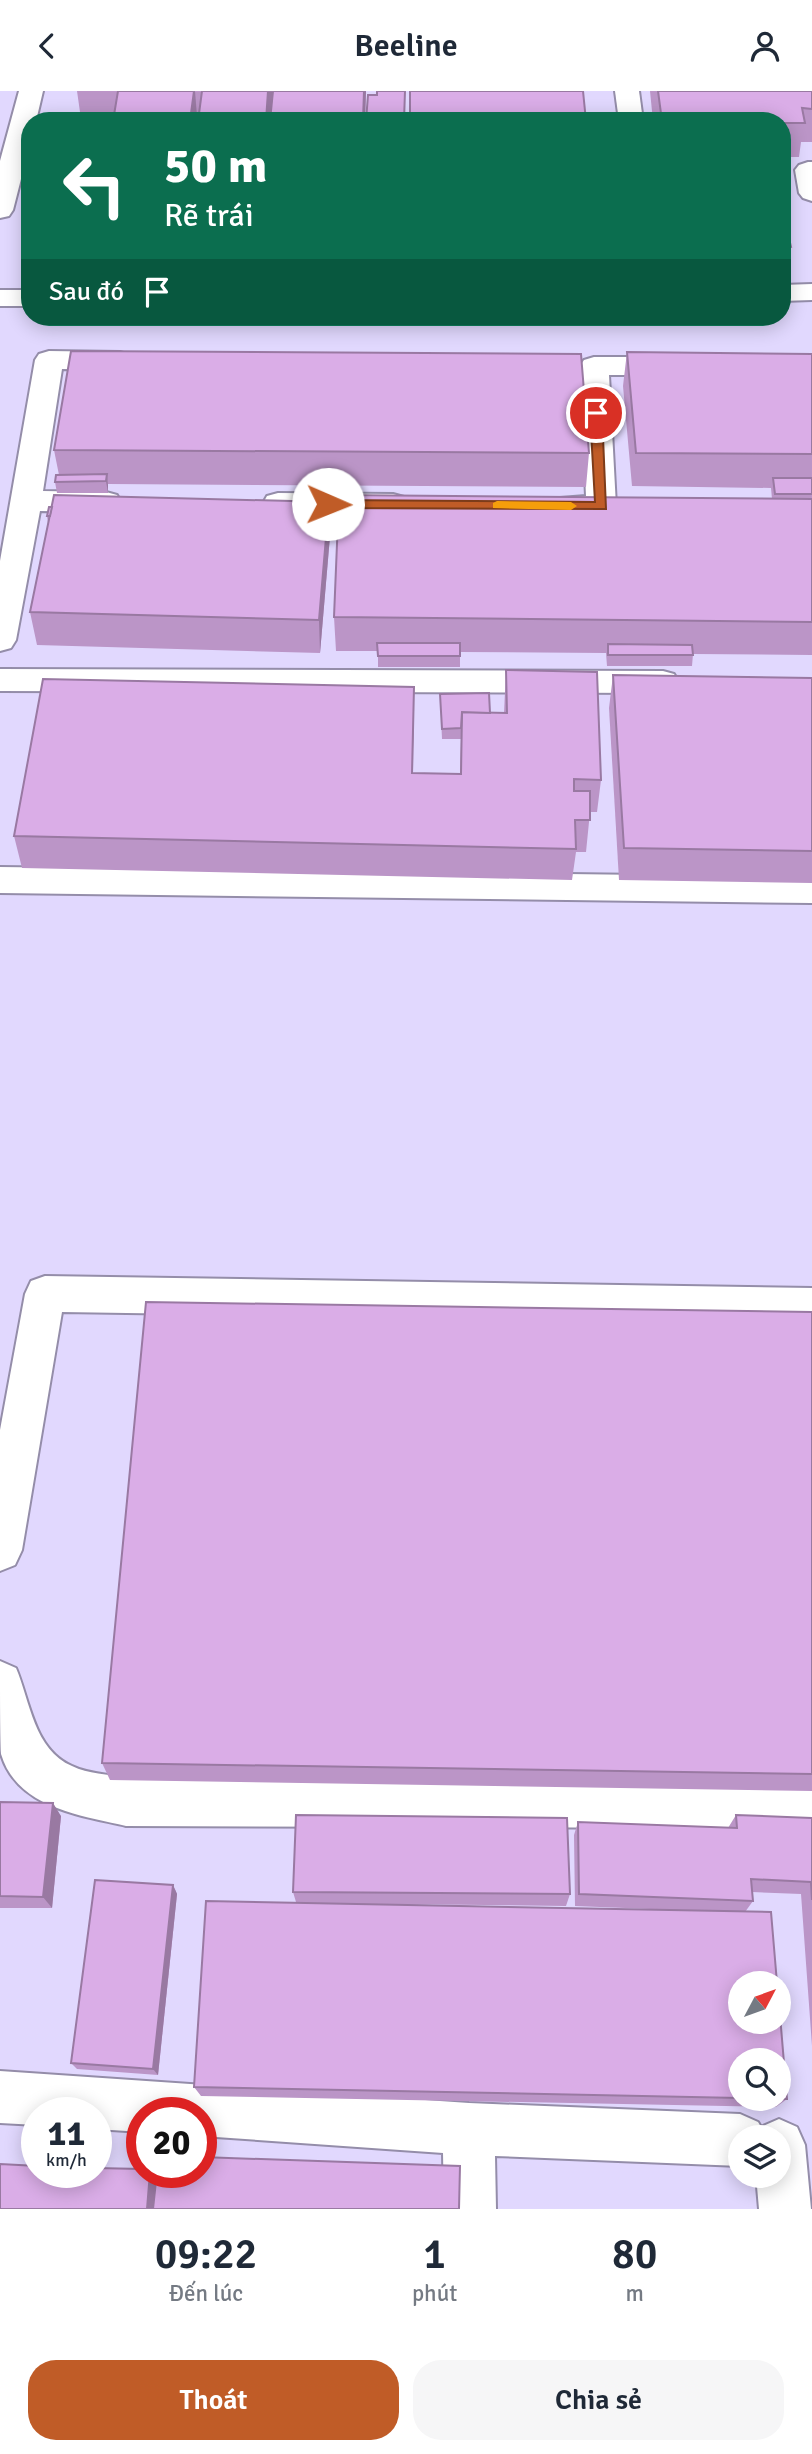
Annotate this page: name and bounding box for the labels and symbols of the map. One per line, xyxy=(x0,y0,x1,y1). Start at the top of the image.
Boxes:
pin xyxy=(566,383,626,443)
position arrow xyxy=(291,467,365,541)
north arrow xyxy=(728,1971,791,2033)
speed limit sign: 20 xyxy=(126,2097,217,2188)

